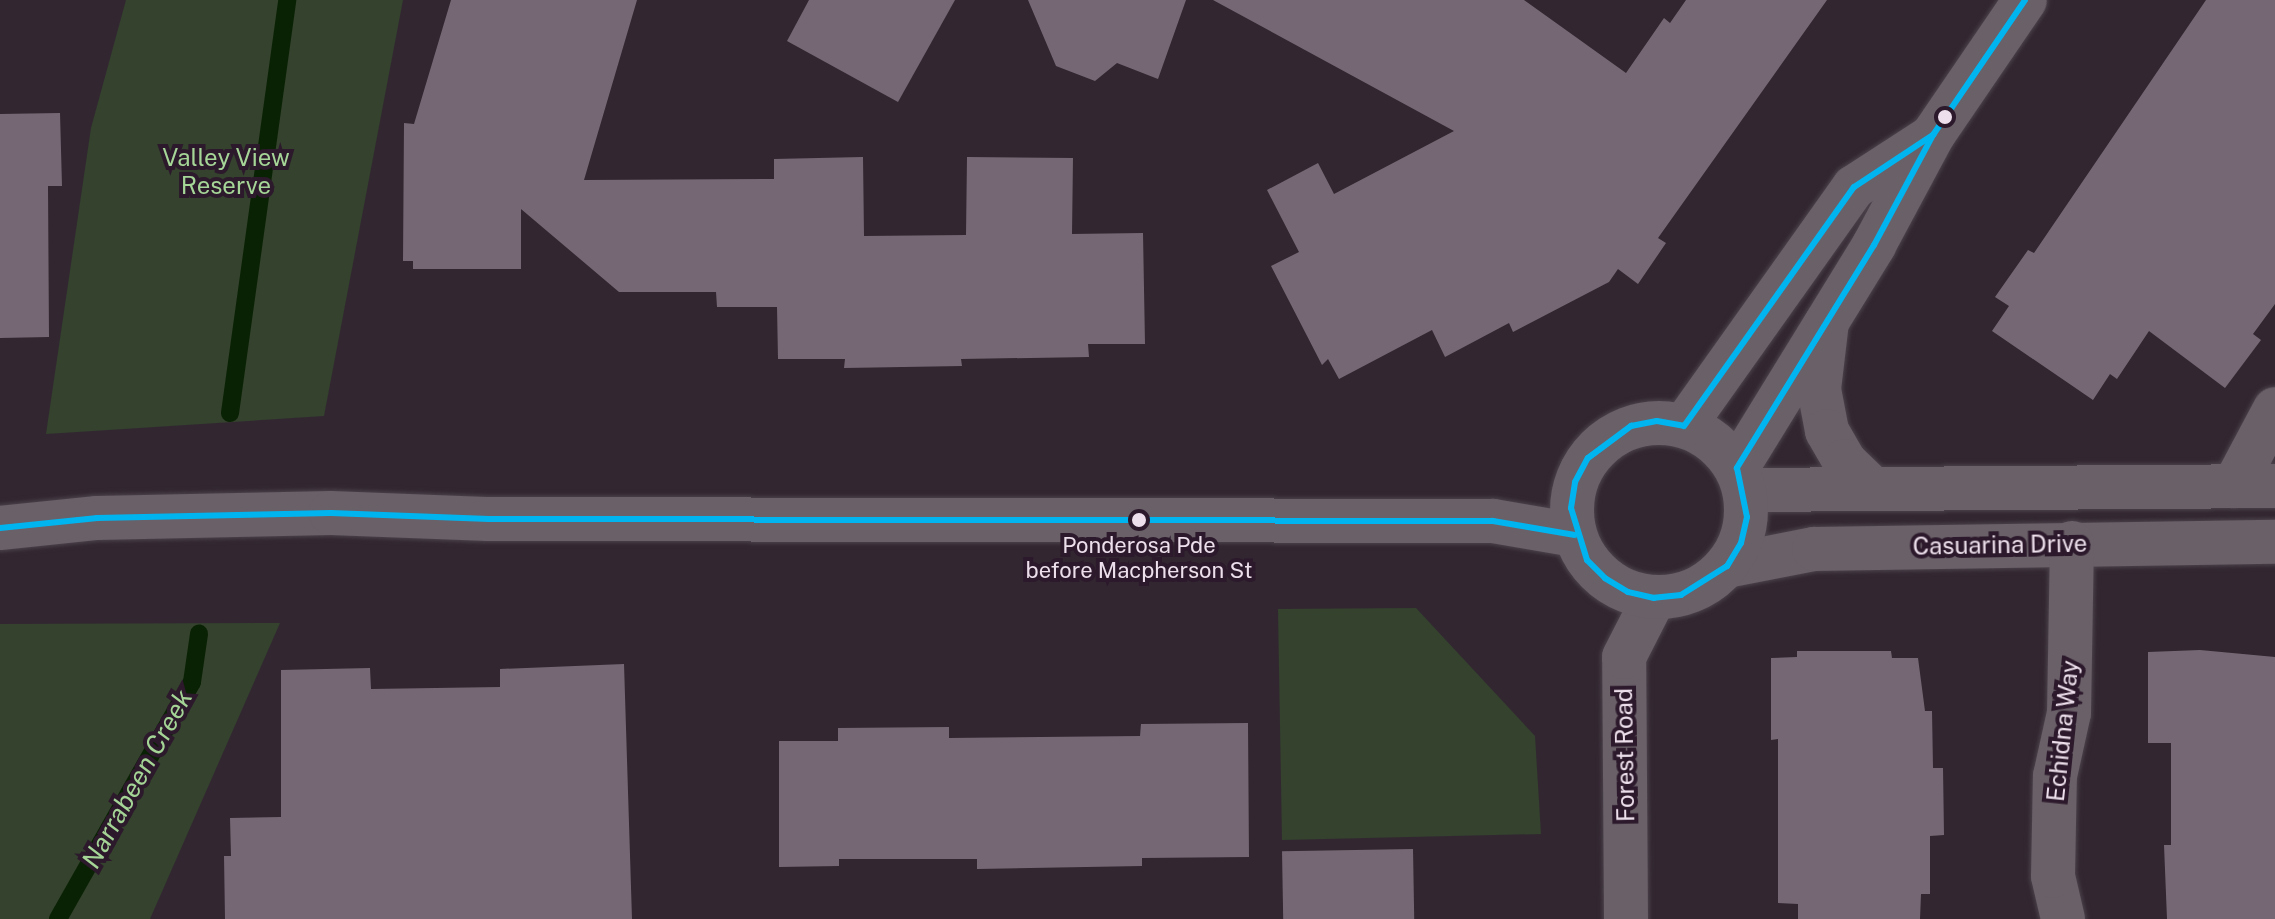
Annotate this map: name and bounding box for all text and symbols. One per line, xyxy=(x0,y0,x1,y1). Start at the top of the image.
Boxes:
unlabelled marker xyxy=(1937,109,1953,125)
park label: Valley View Reserve xyxy=(162,144,290,200)
marker: Ponderosa Pde before Macpherson St xyxy=(1131,512,1147,528)
street label: Casuarina Drive xyxy=(1912,529,2088,561)
place label: Ponderosa Pde before Macpherson St xyxy=(1025,532,1253,584)
street label: Echidna Way xyxy=(2041,659,2085,803)
water label: Narrabeen Creek xyxy=(75,684,199,874)
street label: Forest Road xyxy=(1609,688,1641,822)

